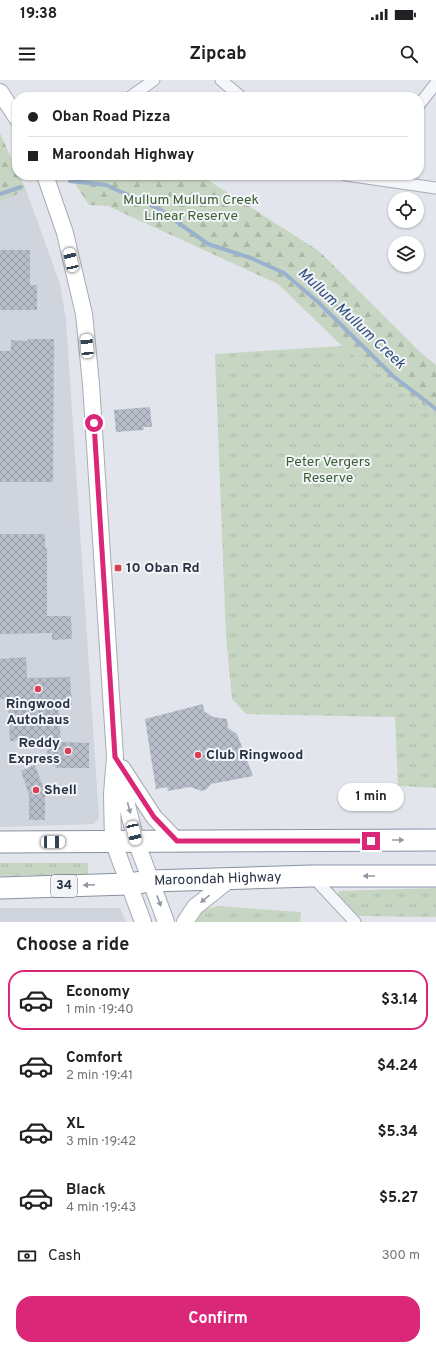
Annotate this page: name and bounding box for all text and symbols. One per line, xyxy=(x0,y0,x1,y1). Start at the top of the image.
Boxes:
text: 19:38 xyxy=(20,5,57,24)
icon: menu xyxy=(16,43,38,65)
text: Zipcab xyxy=(189,43,247,66)
icon: search xyxy=(398,43,420,65)
text: Oban Road Pizza xyxy=(52,108,170,127)
text: Maroondah Highway xyxy=(52,146,194,165)
park label: Mullum Mullum Creek Linear Reserve xyxy=(123,192,259,225)
map controls xyxy=(388,192,424,272)
button: locate xyxy=(388,192,424,228)
button: layers xyxy=(388,236,424,272)
car xyxy=(62,247,80,273)
water label: Mullum Mullum Creek xyxy=(293,264,409,374)
car xyxy=(80,334,94,358)
route start xyxy=(85,414,103,432)
park label: Peter Vergers Reserve xyxy=(285,454,371,487)
place label: 10 Oban Rd xyxy=(126,560,200,577)
marker: 10 Oban Rd xyxy=(113,563,123,573)
marker: Ringwood Autohaus xyxy=(33,684,43,694)
place label: Ringwood Autohaus xyxy=(6,696,70,729)
place label: Reddy Express xyxy=(8,735,60,768)
marker: Reddy Express xyxy=(63,746,73,756)
place label: Club Ringwood xyxy=(206,747,303,764)
marker: Club Ringwood xyxy=(193,750,203,760)
place label: Shell xyxy=(44,782,77,799)
callout: 1 min xyxy=(338,783,404,811)
marker: Shell xyxy=(31,785,41,795)
text: 1 min xyxy=(355,789,387,805)
one-way arrow xyxy=(126,803,132,815)
car xyxy=(125,820,143,846)
route end xyxy=(362,832,380,850)
car xyxy=(41,836,65,848)
one-way arrow xyxy=(392,837,404,844)
street label: Maroondah Highway xyxy=(154,868,282,889)
one-way arrow xyxy=(362,873,375,879)
road number: 34 xyxy=(51,875,77,897)
one-way arrow xyxy=(82,882,95,888)
one-way arrow xyxy=(200,894,211,903)
one-way arrow xyxy=(156,896,162,908)
text: Choose a ride xyxy=(16,934,129,957)
icon: car xyxy=(18,982,54,1018)
text: Economy xyxy=(66,983,130,1002)
text: $3.14 xyxy=(381,991,418,1010)
text: 1 min · 19:40 xyxy=(66,1002,134,1018)
icon: car xyxy=(18,1048,54,1084)
text: Comfort xyxy=(66,1049,123,1068)
text: $4.24 xyxy=(377,1057,418,1076)
text: 2 min · 19:41 xyxy=(66,1068,133,1084)
icon: car xyxy=(18,1114,54,1150)
text: XL xyxy=(66,1115,84,1134)
text: $5.34 xyxy=(378,1123,418,1142)
text: 3 min · 19:42 xyxy=(66,1134,136,1150)
icon: car xyxy=(18,1180,54,1216)
text: Black xyxy=(66,1181,106,1200)
text: $5.27 xyxy=(379,1189,418,1208)
text: 4 min · 19:43 xyxy=(66,1200,136,1216)
icon: cash xyxy=(16,1245,38,1267)
text: Cash xyxy=(48,1247,81,1266)
text: 300 m xyxy=(382,1248,420,1264)
button: Confirm xyxy=(16,1296,420,1342)

